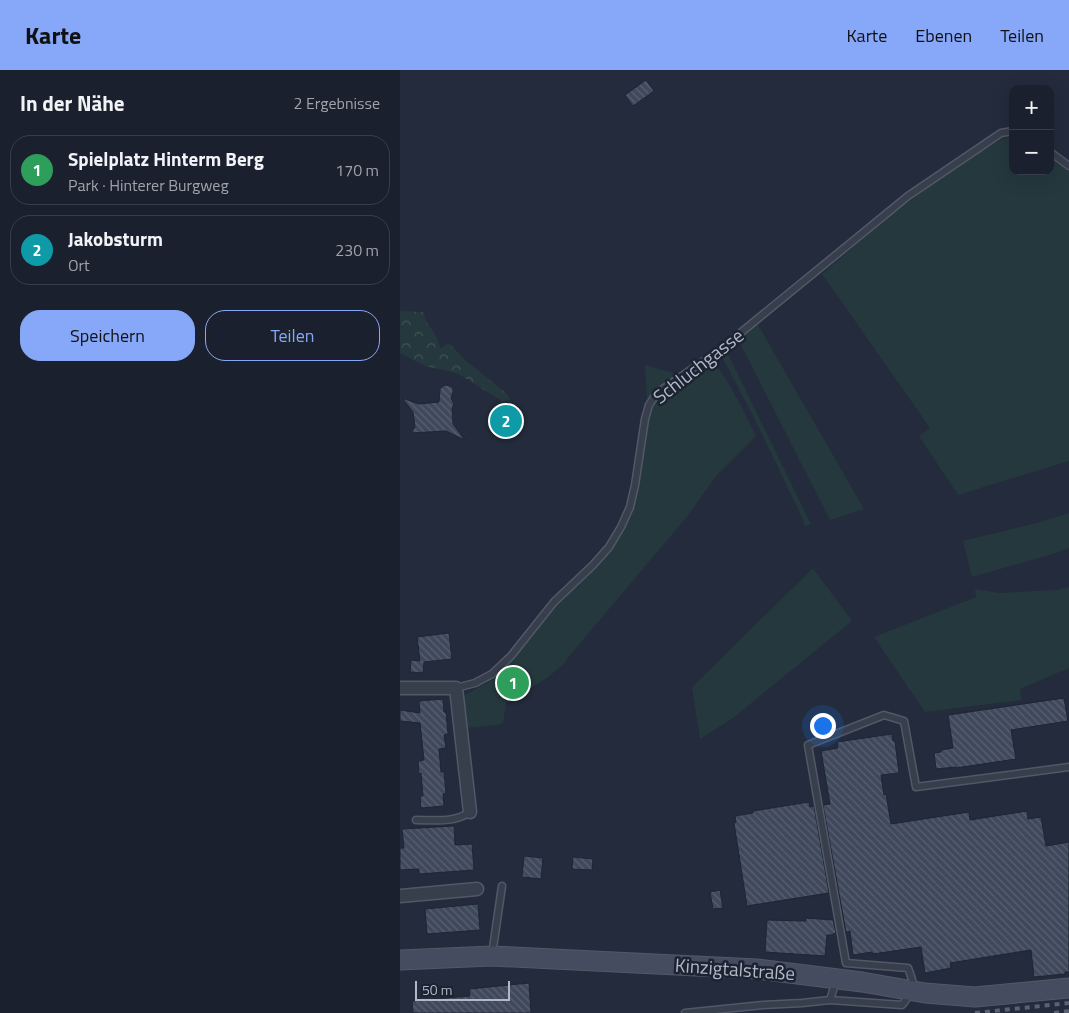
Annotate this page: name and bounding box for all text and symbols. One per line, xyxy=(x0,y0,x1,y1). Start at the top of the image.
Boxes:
text: Karte xyxy=(25,17,81,53)
text: Karte xyxy=(846,22,887,49)
text: Ebenen xyxy=(915,22,972,49)
text: Teilen xyxy=(1000,22,1044,49)
map controls xyxy=(1009,85,1054,175)
button: + xyxy=(1009,85,1054,130)
text: In der Nähe xyxy=(20,87,125,119)
text: 2 Ergebnisse xyxy=(293,91,380,115)
button: − xyxy=(1009,130,1054,175)
text: Spielplatz Hinterm Berg xyxy=(68,144,264,173)
text: 1 xyxy=(33,158,41,182)
text: 170 m xyxy=(335,158,379,182)
text: Park · Hinterer Burgweg xyxy=(68,173,229,197)
text: Jakobsturm xyxy=(68,224,163,253)
text: 2 xyxy=(33,238,41,262)
text: 230 m xyxy=(335,238,379,262)
text: Ort xyxy=(68,253,90,277)
button: Speichern xyxy=(20,310,195,361)
button: Teilen xyxy=(205,310,380,361)
street label: Schluchgasse xyxy=(646,321,749,410)
pin: 2 xyxy=(490,402,522,440)
pin: 1 xyxy=(497,664,529,702)
your location xyxy=(810,713,836,739)
street label: Kinzigtalstraße xyxy=(674,950,796,987)
scale bar xyxy=(415,978,510,1001)
text: 50 m xyxy=(422,979,452,1000)

